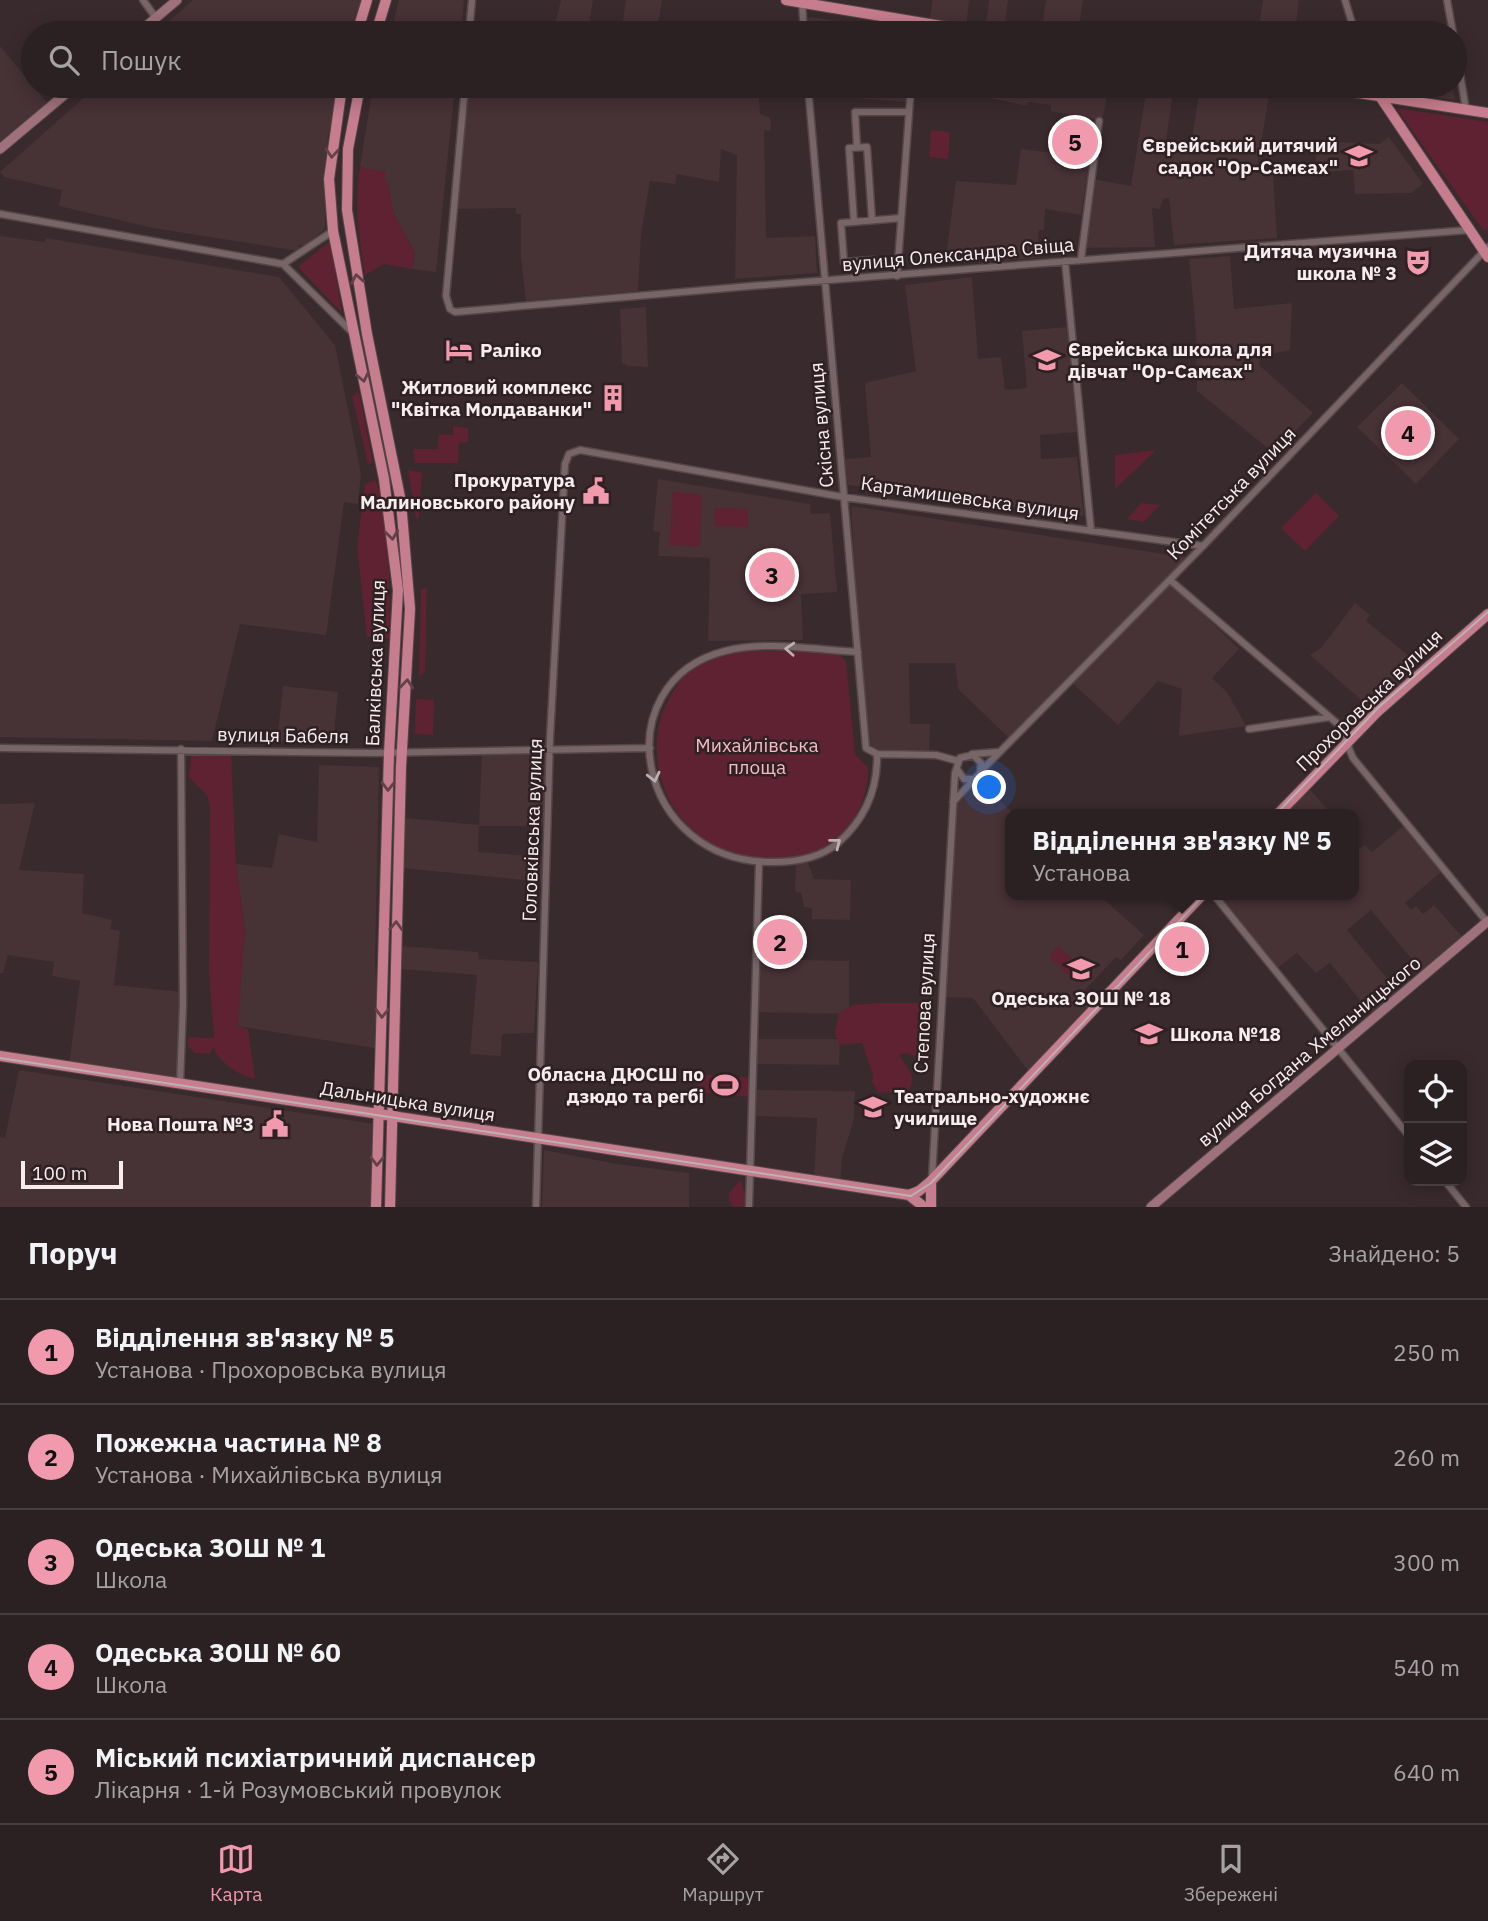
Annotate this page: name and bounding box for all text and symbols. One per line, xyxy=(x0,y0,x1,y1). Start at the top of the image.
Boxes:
search box xyxy=(21,21,1467,98)
icon: search xyxy=(45,41,83,79)
text: Пошук xyxy=(101,43,182,77)
pin: 5 xyxy=(1052,116,1098,168)
place label: Єврейський дитячий садок "Ор-Самєах" xyxy=(1142,133,1338,179)
school or university icon: Єврейський дитячий садок "Ор-Самєах" xyxy=(1344,141,1374,171)
one-way arrow xyxy=(324,147,339,159)
street label: вулиця Олександра Свіща xyxy=(841,232,1075,276)
place label: Дитяча музична школа № 3 xyxy=(1244,239,1397,285)
theatre icon: Дитяча музична школа № 3 xyxy=(1403,247,1433,277)
one-way arrow xyxy=(350,273,365,285)
hotel icon: Раліко xyxy=(444,335,474,365)
place label: Єврейська школа для дівчат "Ор-Самєах" xyxy=(1068,337,1272,383)
place label: Раліко xyxy=(480,338,542,362)
school or university icon: Єврейська школа для дівчат "Ор-Самєах" xyxy=(1032,345,1062,375)
street label: Cкісна вулиця xyxy=(804,361,838,489)
one-way arrow xyxy=(354,371,369,383)
place label: Житловий комплекс "Квітка Молдаванки" xyxy=(391,375,592,421)
building icon: Житловий комплекс "Квітка Молдаванки" xyxy=(598,383,628,413)
pin: 4 xyxy=(1385,407,1431,459)
street label: Комітетська вулиця xyxy=(1161,421,1301,565)
place label: Прокуратура Малиновського району xyxy=(360,468,576,514)
street label: Картамишевська вулиця xyxy=(859,471,1081,525)
public building icon: Прокуратура Малиновського району xyxy=(581,476,611,506)
one-way arrow xyxy=(385,529,400,541)
pin: 3 xyxy=(749,549,795,601)
street label: Балківська вулиця xyxy=(360,579,390,747)
street label: Прохоровська вулиця xyxy=(1291,624,1447,776)
one-way arrow xyxy=(784,641,795,656)
one-way arrow xyxy=(399,679,414,690)
street label: вулиця Бабеля xyxy=(217,722,349,748)
park label: Михайлівська площа xyxy=(695,733,819,779)
street label: Головківська вулиця xyxy=(517,738,547,922)
your location xyxy=(972,770,1006,804)
one-way arrow xyxy=(646,771,660,783)
one-way arrow xyxy=(380,781,396,792)
popup xyxy=(1005,809,1359,900)
text: Відділення зв'язку № 5 xyxy=(1032,823,1332,857)
one-way arrow xyxy=(829,839,841,852)
text: Установа xyxy=(1032,857,1130,887)
pin: 2 xyxy=(757,916,803,968)
one-way arrow xyxy=(389,920,404,931)
pin: 1 xyxy=(1159,923,1205,975)
street label: Степова вулиця xyxy=(908,932,940,1074)
street label: вулиця Богдана Хмельницького xyxy=(1192,950,1426,1152)
school or university icon: Одеська ЗОШ № 18 xyxy=(1066,954,1096,984)
place label: Одеська ЗОШ № 18 xyxy=(991,986,1171,1010)
one-way arrow xyxy=(374,1009,390,1019)
school or university icon: Школа №18 xyxy=(1134,1019,1164,1049)
place label: Школа №18 xyxy=(1170,1022,1281,1046)
map controls xyxy=(1404,1060,1467,1186)
button: locate xyxy=(1404,1060,1467,1123)
place label: Обласна ДЮСШ по дзюдо та регбі xyxy=(527,1062,704,1108)
sports icon: Обласна ДЮСШ по дзюдо та регбі xyxy=(710,1070,740,1100)
street label: Дальницька вулиця xyxy=(319,1075,497,1127)
place label: Театрально-художнє училище xyxy=(894,1084,1090,1130)
school or university icon: Театрально-художнє училище xyxy=(858,1092,888,1122)
public building icon: Нова Пошта №3 xyxy=(260,1109,290,1139)
place label: Нова Пошта №3 xyxy=(107,1112,254,1136)
button: layers xyxy=(1404,1123,1467,1186)
one-way arrow xyxy=(370,1156,385,1167)
scale bar xyxy=(21,1158,122,1190)
text: 100 m xyxy=(32,1161,87,1185)
text: Поруч xyxy=(28,1233,118,1272)
text: Знайдено: 5 xyxy=(1328,1238,1460,1268)
text: Відділення зв'язку № 5 xyxy=(95,1320,394,1354)
text: 1 xyxy=(44,1337,58,1367)
text: 250 m xyxy=(1393,1337,1460,1367)
text: Установа · Прохоровська вулиця xyxy=(95,1354,446,1384)
text: Пожежна частина № 8 xyxy=(95,1425,382,1459)
text: 2 xyxy=(44,1442,58,1472)
text: 260 m xyxy=(1393,1442,1460,1472)
text: Установа · Михайлівська вулиця xyxy=(95,1459,442,1489)
text: Одеська ЗОШ № 1 xyxy=(95,1530,325,1564)
text: 3 xyxy=(44,1547,58,1577)
text: 300 m xyxy=(1393,1547,1460,1577)
text: Школа xyxy=(95,1564,167,1594)
text: Одеська ЗОШ № 60 xyxy=(95,1635,341,1669)
text: 4 xyxy=(44,1652,58,1682)
text: 540 m xyxy=(1393,1652,1460,1682)
text: Школа xyxy=(95,1669,167,1699)
text: Міський психіатричний диспансер xyxy=(95,1740,536,1774)
text: 5 xyxy=(44,1757,58,1787)
text: 640 m xyxy=(1393,1757,1460,1787)
text: Лікарня · 1-й Розумовський провулок xyxy=(95,1774,502,1804)
tab: Карта xyxy=(210,1840,262,1906)
tab: Маршрут xyxy=(682,1840,764,1906)
tab: Збережені xyxy=(1184,1840,1278,1906)

